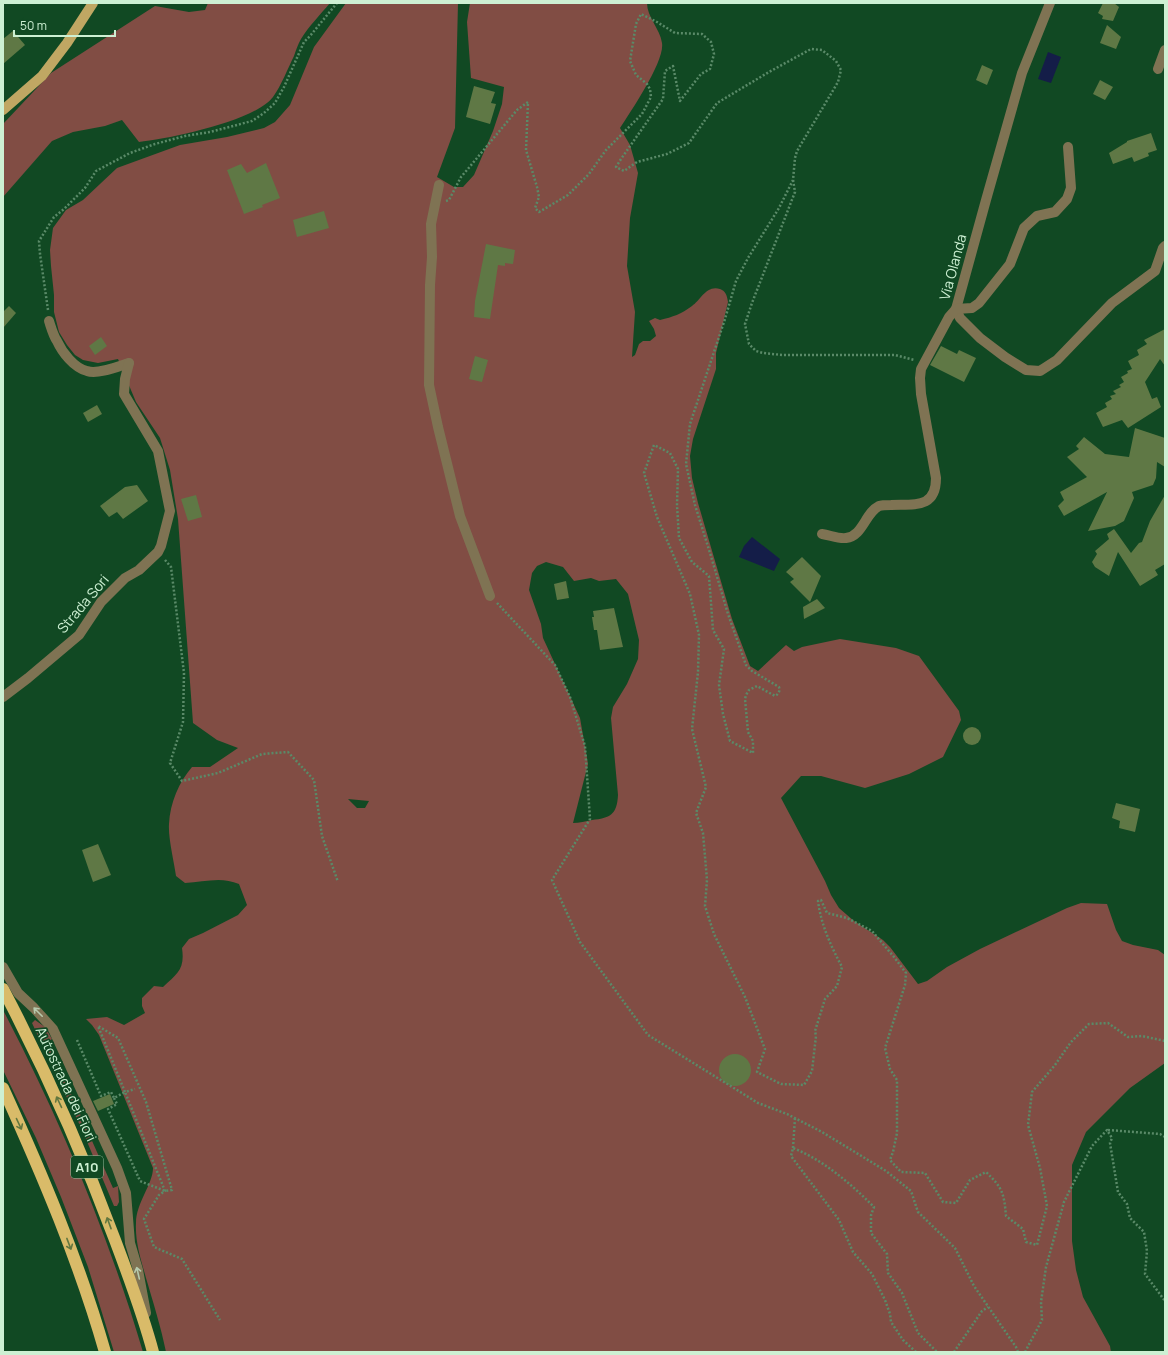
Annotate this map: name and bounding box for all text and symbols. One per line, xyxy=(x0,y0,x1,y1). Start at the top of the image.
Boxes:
scale bar xyxy=(14,12,115,38)
text: 50 m xyxy=(20,17,47,34)
street label: Via Olanda xyxy=(935,232,970,302)
street label: Strada Sori xyxy=(53,570,113,637)
one-way arrow xyxy=(33,1007,43,1017)
street label: Autostrada dei Fiori xyxy=(32,1023,101,1144)
one-way arrow xyxy=(55,1097,62,1109)
one-way arrow xyxy=(16,1118,23,1130)
road number: A10 xyxy=(71,1156,103,1178)
one-way arrow xyxy=(104,1217,112,1229)
one-way arrow xyxy=(65,1238,73,1250)
one-way arrow xyxy=(134,1267,142,1280)

